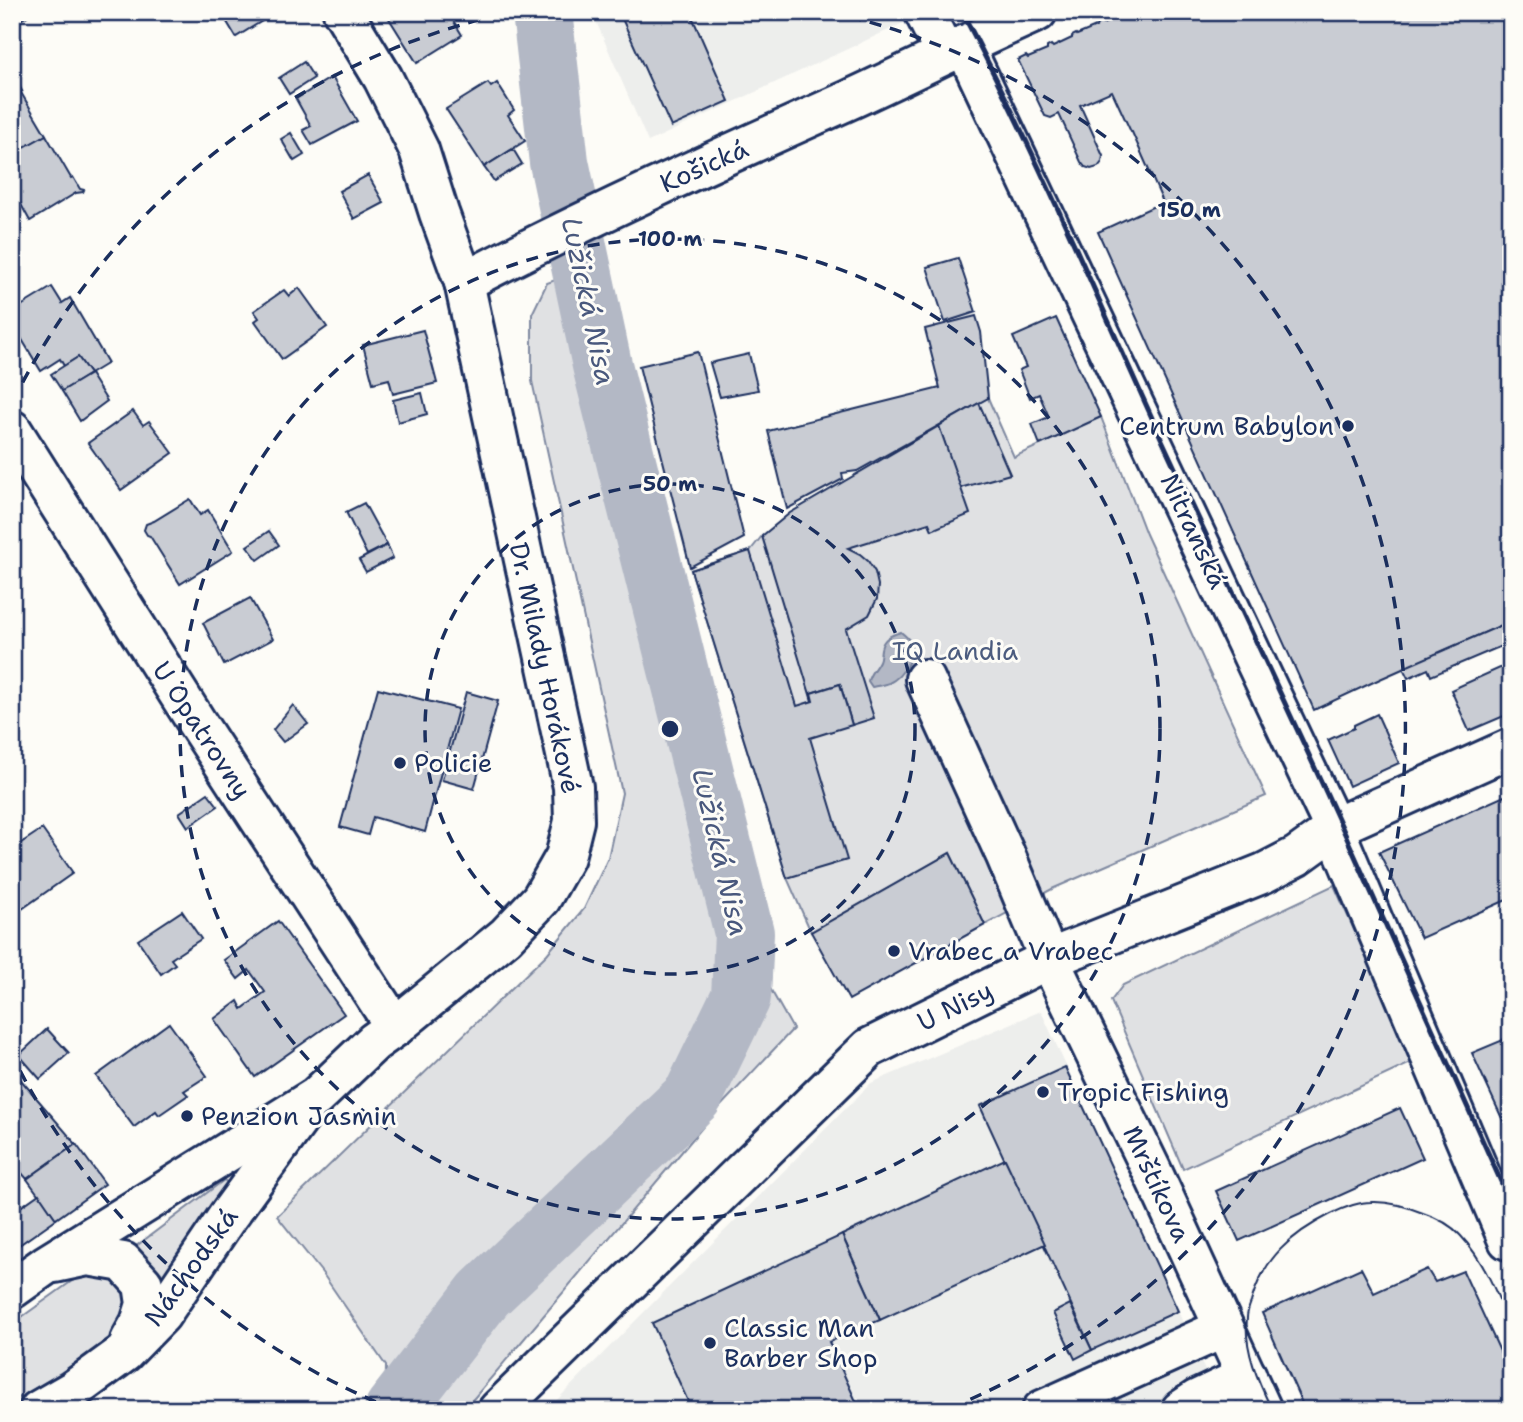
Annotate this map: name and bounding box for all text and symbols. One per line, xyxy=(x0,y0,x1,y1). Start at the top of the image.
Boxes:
street label: Košická xyxy=(654,131,754,201)
text: 150 m xyxy=(1157,196,1221,224)
water label: Lužická Nisa xyxy=(553,213,625,389)
text: 100 m xyxy=(638,225,702,253)
place label: Centrum Babylon xyxy=(1119,408,1334,443)
marker: Centrum Babylon xyxy=(1340,418,1356,434)
street label: Nitranská xyxy=(1153,468,1236,594)
text: 50 m xyxy=(643,470,697,498)
street label: Dr. Milady Horákové xyxy=(502,539,589,797)
park label: IQ Landia xyxy=(892,633,1018,668)
street label: U Opatrovny xyxy=(145,654,260,805)
centre of rings xyxy=(658,717,682,741)
place label: Policie xyxy=(414,745,493,780)
marker: Policie xyxy=(392,755,408,771)
water label: Lužická Nisa xyxy=(683,764,759,940)
place label: Vrabec a Vrabec xyxy=(908,933,1114,968)
marker: Vrabec a Vrabec xyxy=(886,943,902,959)
street label: U Nisy xyxy=(911,972,998,1039)
place label: Tropic Fishing xyxy=(1057,1074,1229,1109)
marker: Tropic Fishing xyxy=(1035,1084,1051,1100)
place label: Penzion Jasmin xyxy=(201,1098,397,1133)
marker: Penzion Jasmin xyxy=(179,1108,195,1124)
street label: Mrštíkova xyxy=(1115,1120,1200,1248)
street label: Náchodská xyxy=(136,1200,246,1333)
place label: Classic Man Barber Shop xyxy=(724,1310,878,1375)
marker: Classic Man Barber Shop xyxy=(702,1335,718,1351)

